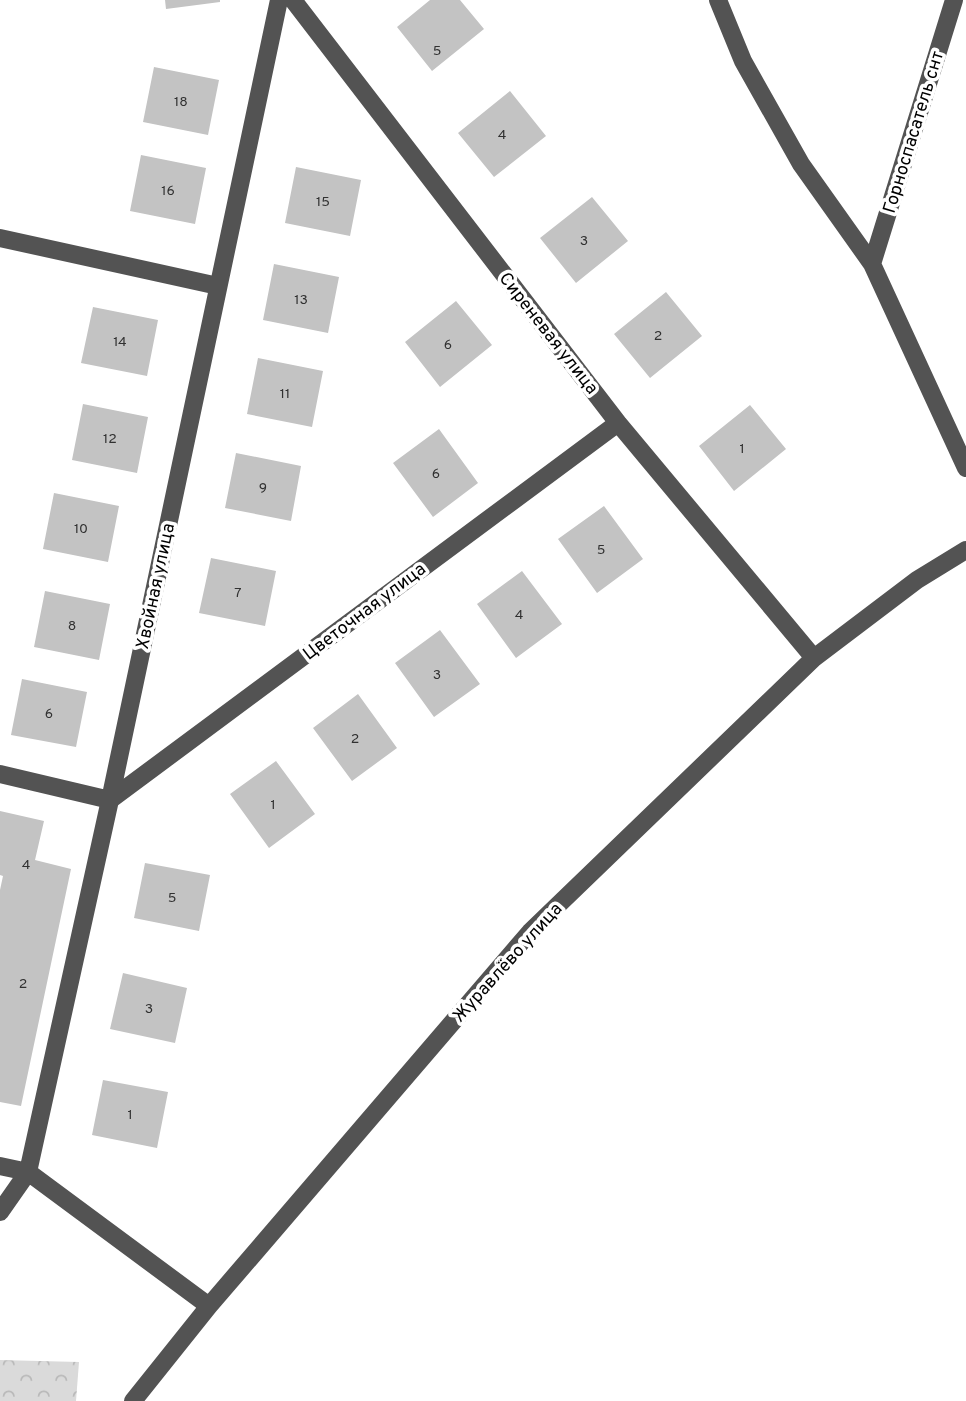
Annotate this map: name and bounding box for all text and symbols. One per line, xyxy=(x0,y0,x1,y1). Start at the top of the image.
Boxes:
house number: 5 xyxy=(433,43,441,60)
street label: Горноспасатель снт xyxy=(879,48,950,216)
house number: 18 xyxy=(174,94,188,111)
house number: 4 xyxy=(498,127,506,144)
house number: 16 xyxy=(161,183,175,200)
house number: 15 xyxy=(316,194,330,211)
house number: 3 xyxy=(580,233,588,250)
street label: Сиреневая улица xyxy=(493,268,603,400)
house number: 13 xyxy=(294,292,308,309)
house number: 2 xyxy=(654,328,662,345)
house number: 14 xyxy=(113,334,127,351)
house number: 6 xyxy=(444,337,452,354)
house number: 11 xyxy=(280,386,290,403)
house number: 12 xyxy=(103,431,117,448)
house number: 1 xyxy=(739,441,745,458)
house number: 6 xyxy=(432,466,440,483)
house number: 9 xyxy=(259,480,267,497)
house number: 10 xyxy=(74,521,88,538)
street label: Хвойная улица xyxy=(132,521,181,651)
house number: 5 xyxy=(597,542,605,559)
street label: Цветочная улица xyxy=(299,558,431,666)
house number: 7 xyxy=(234,585,242,602)
house number: 4 xyxy=(515,607,523,624)
house number: 8 xyxy=(68,618,76,635)
house number: 3 xyxy=(433,667,441,684)
house number: 6 xyxy=(45,706,53,723)
house number: 2 xyxy=(351,731,359,748)
house number: 1 xyxy=(270,797,276,814)
house number: 4 xyxy=(22,857,30,874)
house number: 5 xyxy=(168,890,176,907)
street label: Журавлёво улица xyxy=(448,898,568,1028)
house number: 2 xyxy=(19,976,27,993)
house number: 3 xyxy=(145,1001,153,1018)
house number: 1 xyxy=(127,1107,133,1124)

